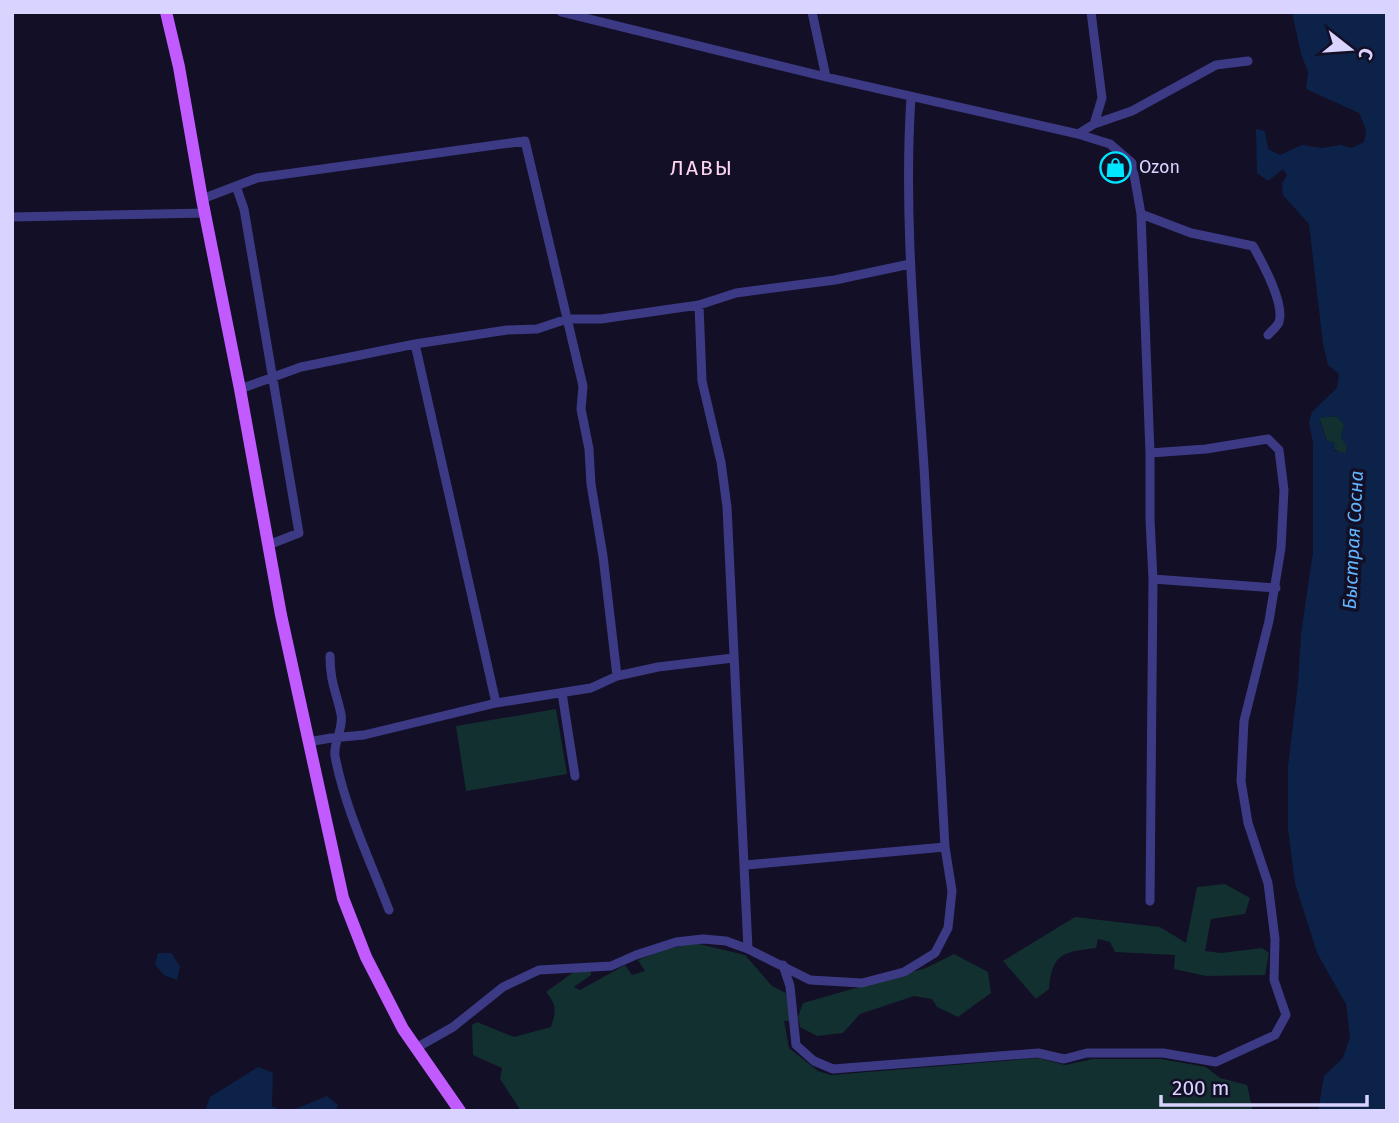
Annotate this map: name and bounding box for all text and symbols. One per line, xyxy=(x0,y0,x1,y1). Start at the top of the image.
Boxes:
north arrow xyxy=(1315,14,1385,84)
text: С xyxy=(1353,45,1378,62)
shop icon: Ozon xyxy=(1099,150,1133,184)
district label: ЛАВЫ xyxy=(670,155,734,181)
place label: Ozon xyxy=(1139,156,1180,178)
water label: Быстрая Сосна xyxy=(1338,470,1368,610)
scale bar xyxy=(1161,1064,1368,1108)
text: 200 m xyxy=(1172,1075,1229,1101)

